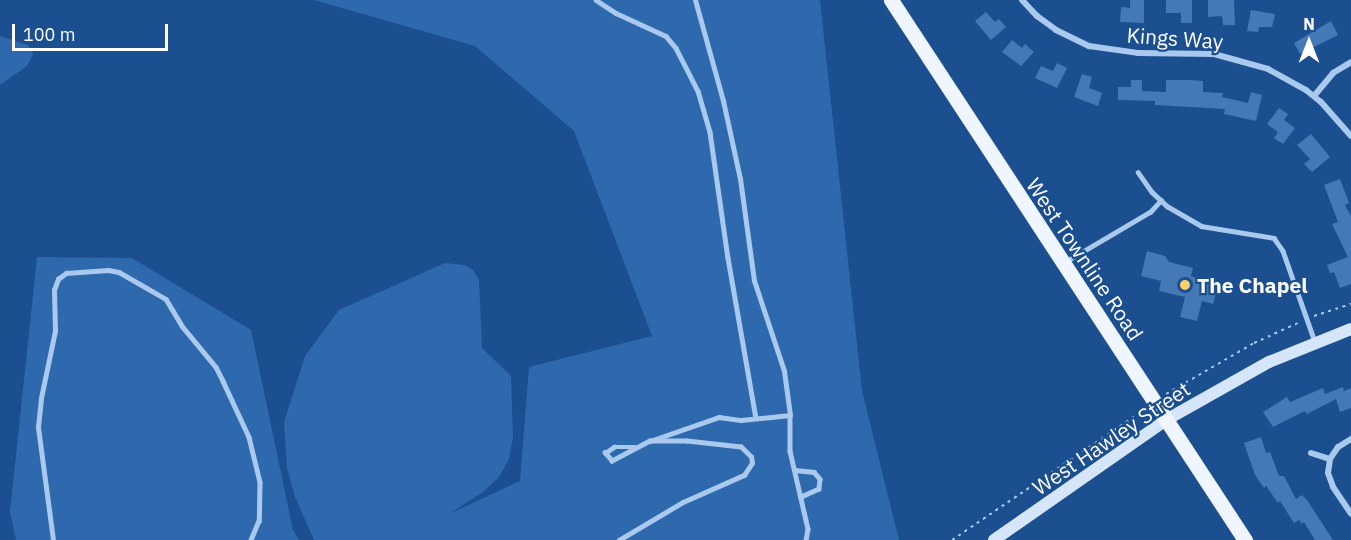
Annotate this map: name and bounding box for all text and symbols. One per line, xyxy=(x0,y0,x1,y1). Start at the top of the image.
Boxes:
scale bar xyxy=(15,12,171,50)
north arrow xyxy=(1279,12,1339,72)
text: N xyxy=(1303,14,1315,34)
street label: Kings Way xyxy=(1126,22,1224,54)
text: 100 m xyxy=(23,23,75,46)
street label: West Townline Road xyxy=(1021,173,1149,345)
place label: The Chapel xyxy=(1197,272,1308,298)
marker: The Chapel xyxy=(1178,278,1192,292)
street label: West Hawley Street xyxy=(1027,376,1195,500)

